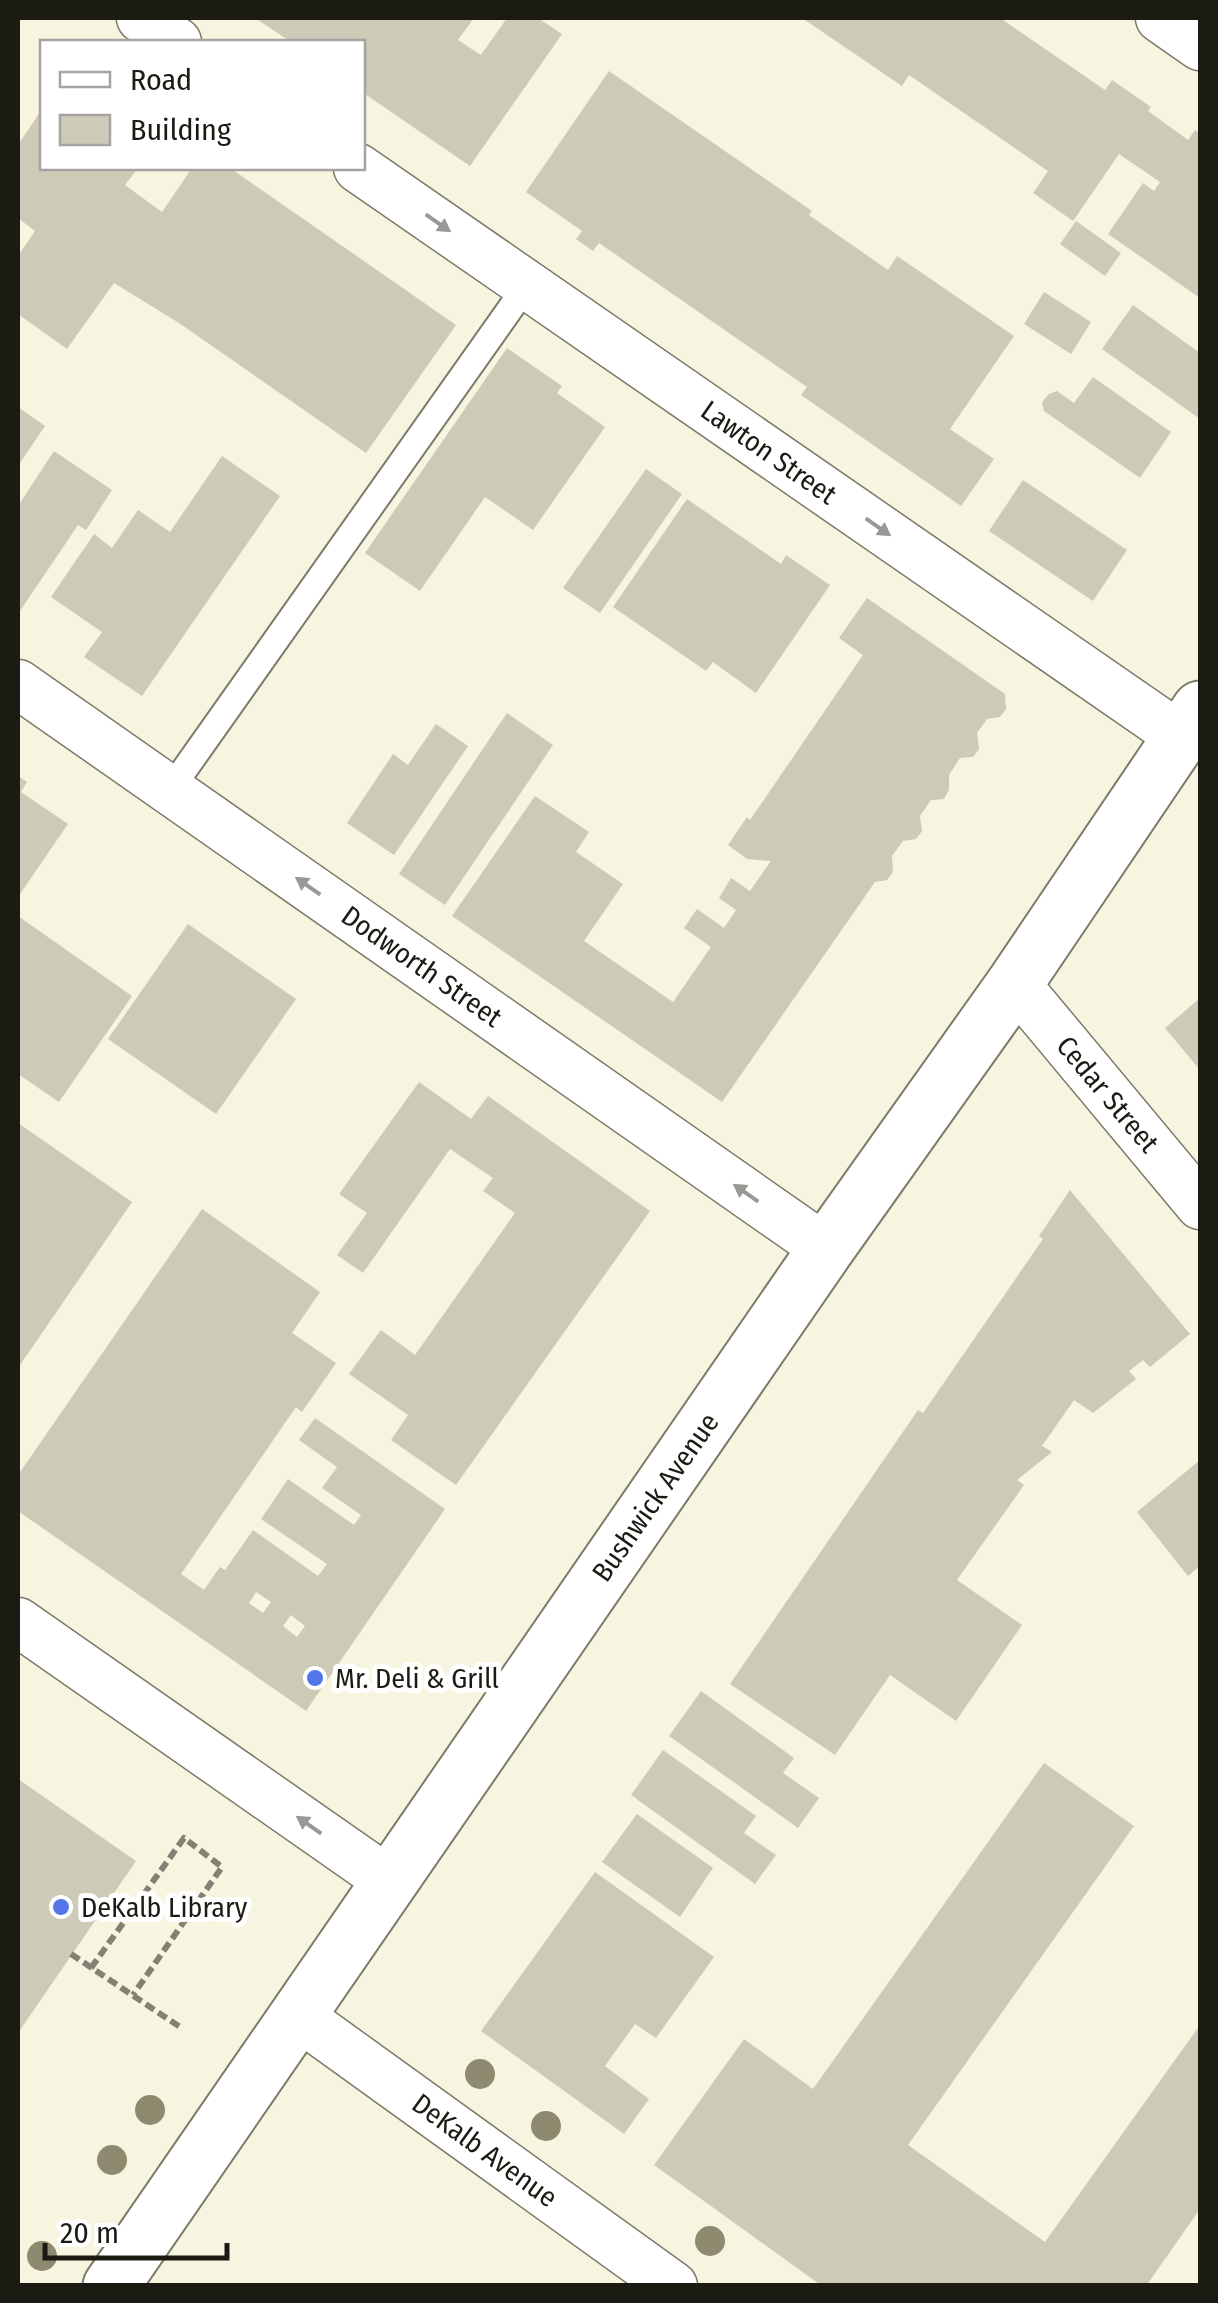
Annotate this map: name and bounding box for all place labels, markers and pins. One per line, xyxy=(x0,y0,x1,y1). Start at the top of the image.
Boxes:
place label: Mr. Deli & Grill xyxy=(335,1662,499,1695)
marker: Mr. Deli & Grill xyxy=(304,1667,326,1689)
place label: DeKalb Library xyxy=(81,1891,248,1924)
marker: DeKalb Library xyxy=(50,1896,72,1918)

